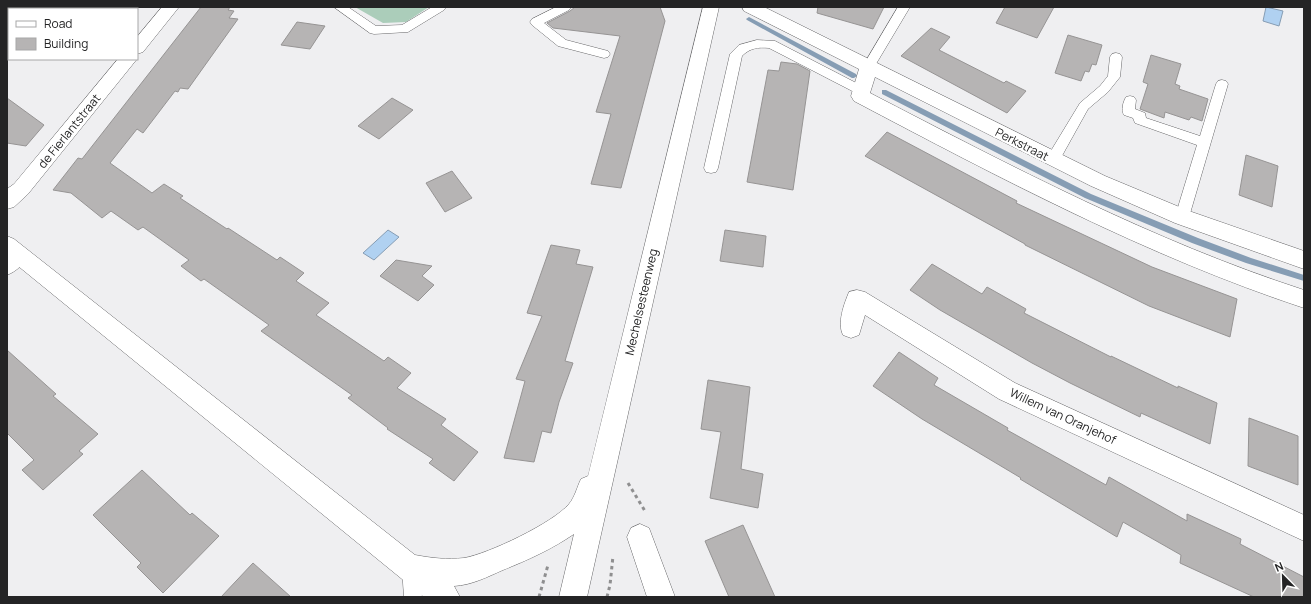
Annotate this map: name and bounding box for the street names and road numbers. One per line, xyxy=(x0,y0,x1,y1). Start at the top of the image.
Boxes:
street label: de Fierlantstraat xyxy=(34,90,104,172)
street label: Perkstraat xyxy=(992,123,1052,165)
street label: Mechelsesteenweg xyxy=(620,247,662,357)
street label: Willem van Oranjehof xyxy=(1007,384,1120,448)

